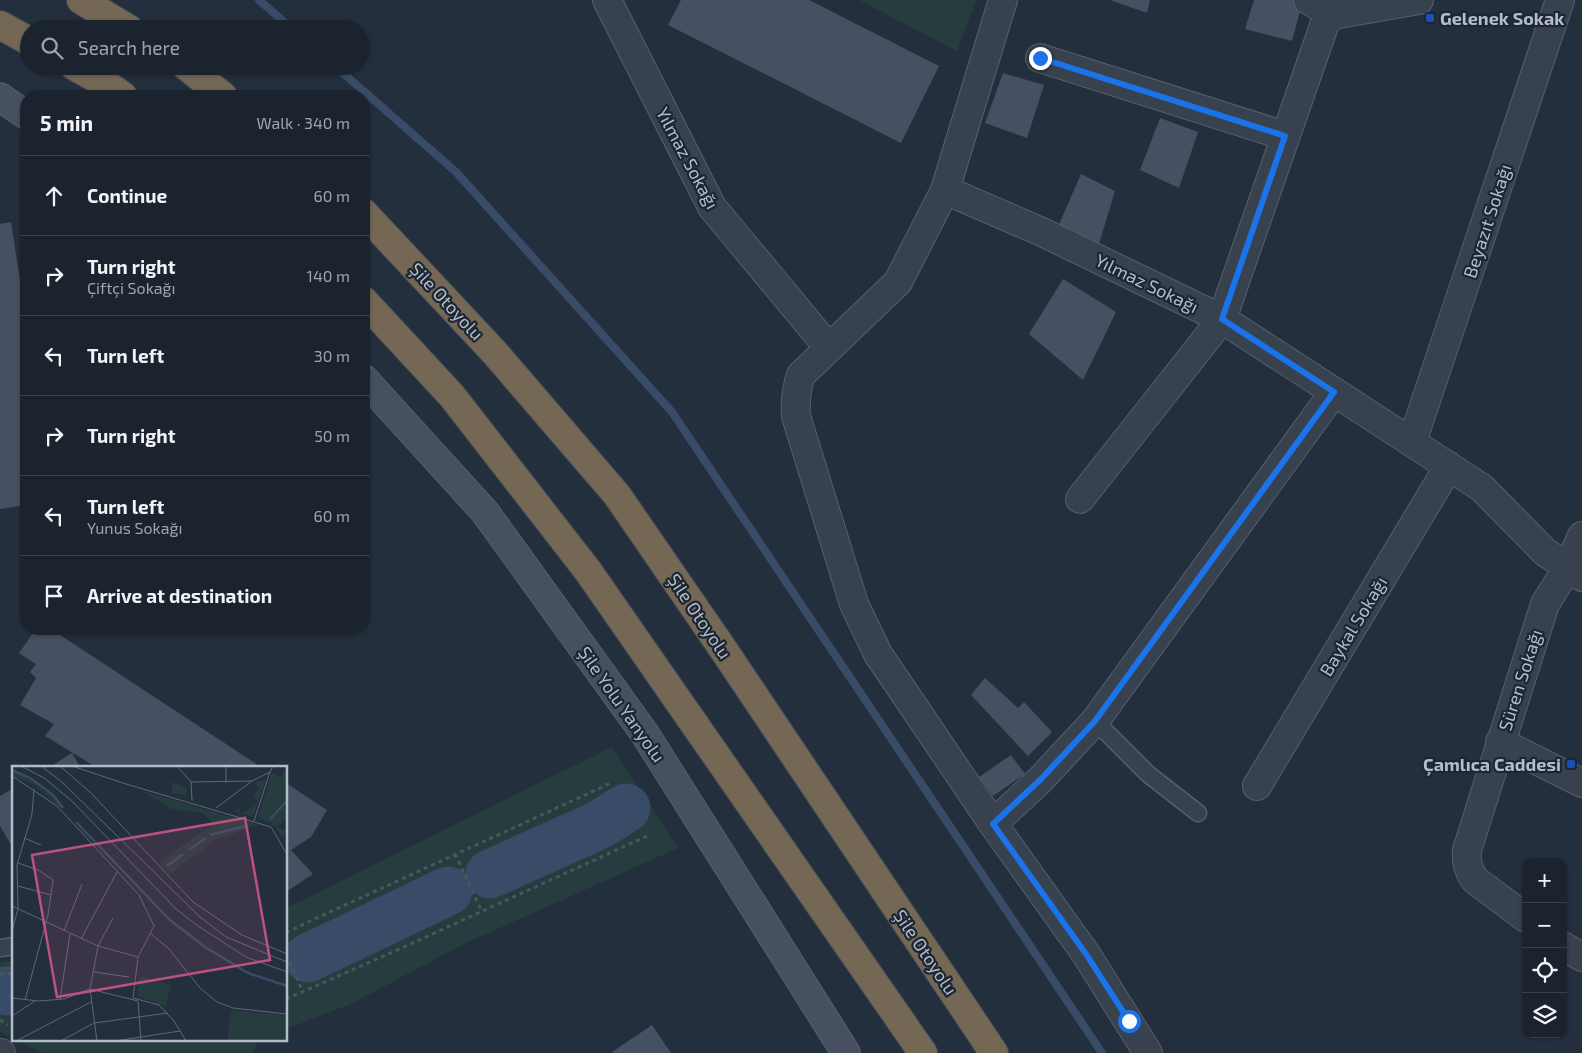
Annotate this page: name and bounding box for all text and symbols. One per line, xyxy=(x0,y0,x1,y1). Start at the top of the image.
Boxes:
place label: Gelenek Sokak xyxy=(1440,7,1564,29)
marker: Gelenek Sokak xyxy=(1424,12,1436,24)
search box xyxy=(20,20,370,75)
icon: search xyxy=(38,34,66,62)
text: Search here xyxy=(78,36,180,59)
route end xyxy=(1029,47,1052,70)
street label: Yılmaz Sokağı xyxy=(652,103,724,213)
text: 5 min xyxy=(40,110,93,135)
text: Walk · 340 m xyxy=(257,113,350,132)
street label: Beyazıt Sokağı xyxy=(1458,161,1516,281)
icon: ahead xyxy=(40,182,68,210)
text: Continue xyxy=(87,184,167,207)
text: 60 m xyxy=(314,186,350,205)
street label: Yılmaz Sokağı xyxy=(1092,249,1202,317)
text: Turn right xyxy=(87,255,175,278)
street label: Şile Otoyolu xyxy=(405,258,488,345)
icon: right xyxy=(40,262,68,290)
text: 140 m xyxy=(307,266,350,285)
text: Çiftçi Sokağı xyxy=(87,278,176,297)
icon: left xyxy=(40,342,68,370)
text: Turn left xyxy=(87,344,164,367)
text: 30 m xyxy=(314,346,350,365)
icon: right xyxy=(40,422,68,450)
text: Turn right xyxy=(87,424,175,447)
text: 50 m xyxy=(314,426,350,445)
text: Turn left xyxy=(87,495,164,518)
icon: left xyxy=(40,502,68,530)
text: 60 m xyxy=(314,506,350,525)
text: Yunus Sokağı xyxy=(87,518,182,537)
street label: Şile Otoyolu xyxy=(663,569,736,663)
street label: Baykal Sokağı xyxy=(1315,572,1391,680)
icon: arrive xyxy=(40,582,68,610)
text: Arrive at destination xyxy=(87,584,272,607)
street label: Süren Sokağı xyxy=(1493,626,1547,734)
street label: Şile Yolu Yanyolu xyxy=(573,642,670,767)
place label: Çamlıca Caddesi xyxy=(1423,753,1561,776)
marker: Çamlıca Caddesi xyxy=(1565,758,1577,770)
inset map xyxy=(12,766,288,1040)
map controls xyxy=(1522,858,1567,1038)
button: + xyxy=(1522,858,1567,903)
button: − xyxy=(1522,903,1567,948)
street label: Şile Otoyolu xyxy=(889,905,962,999)
button: locate xyxy=(1522,948,1567,993)
button: layers xyxy=(1522,993,1567,1038)
route start xyxy=(1118,1010,1141,1033)

